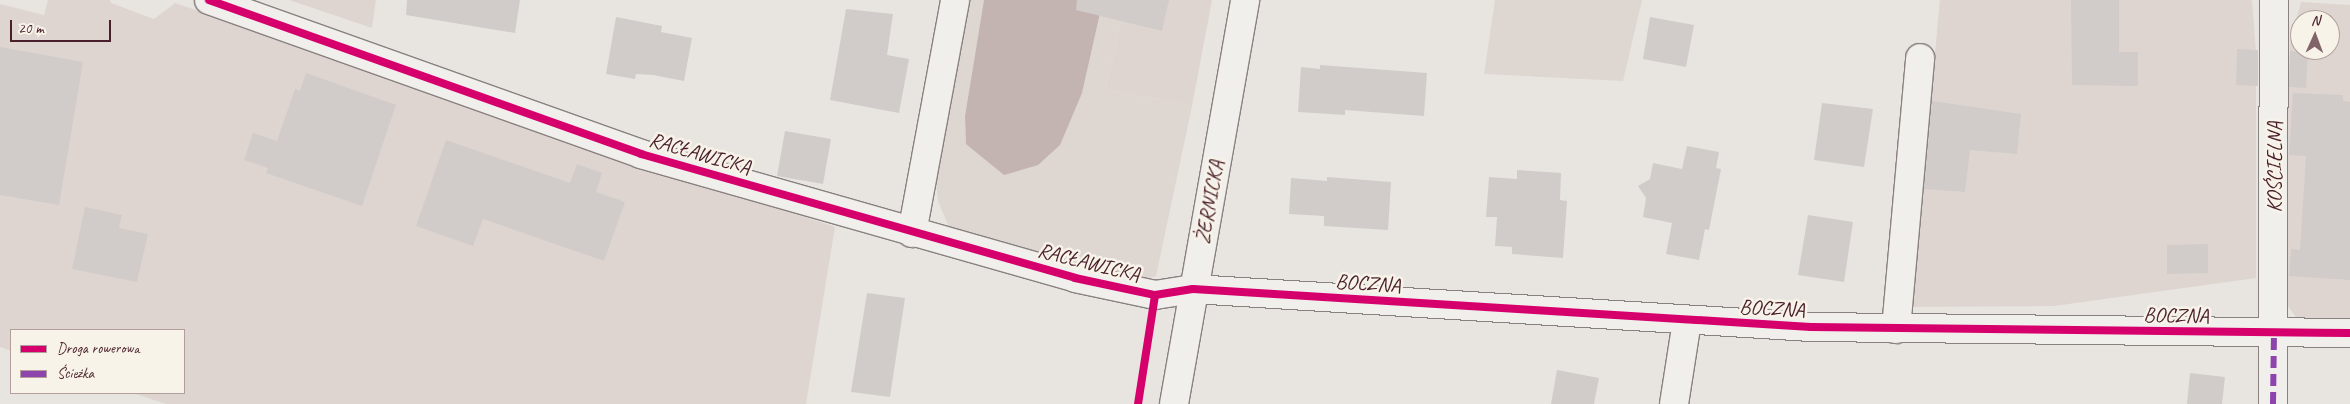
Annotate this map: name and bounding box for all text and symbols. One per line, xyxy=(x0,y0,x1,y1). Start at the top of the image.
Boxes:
scale bar xyxy=(12,10,114,42)
north arrow xyxy=(2290,10,2340,60)
text: N xyxy=(2311,12,2320,29)
text: 20 m xyxy=(18,19,44,38)
street label: KOŚCIELNA xyxy=(2261,121,2287,213)
street label: RACŁAWICKA xyxy=(646,126,754,180)
street label: ŻERNICKA xyxy=(1189,158,1229,246)
street label: RACŁAWICKA xyxy=(1035,237,1143,287)
street label: BOCZNA xyxy=(1335,268,1401,298)
street label: BOCZNA xyxy=(1739,294,1805,322)
street label: BOCZNA xyxy=(2143,302,2209,328)
legend xyxy=(10,329,185,394)
text: Droga rowerowa xyxy=(57,339,139,358)
text: Ścieżka xyxy=(57,364,94,383)

